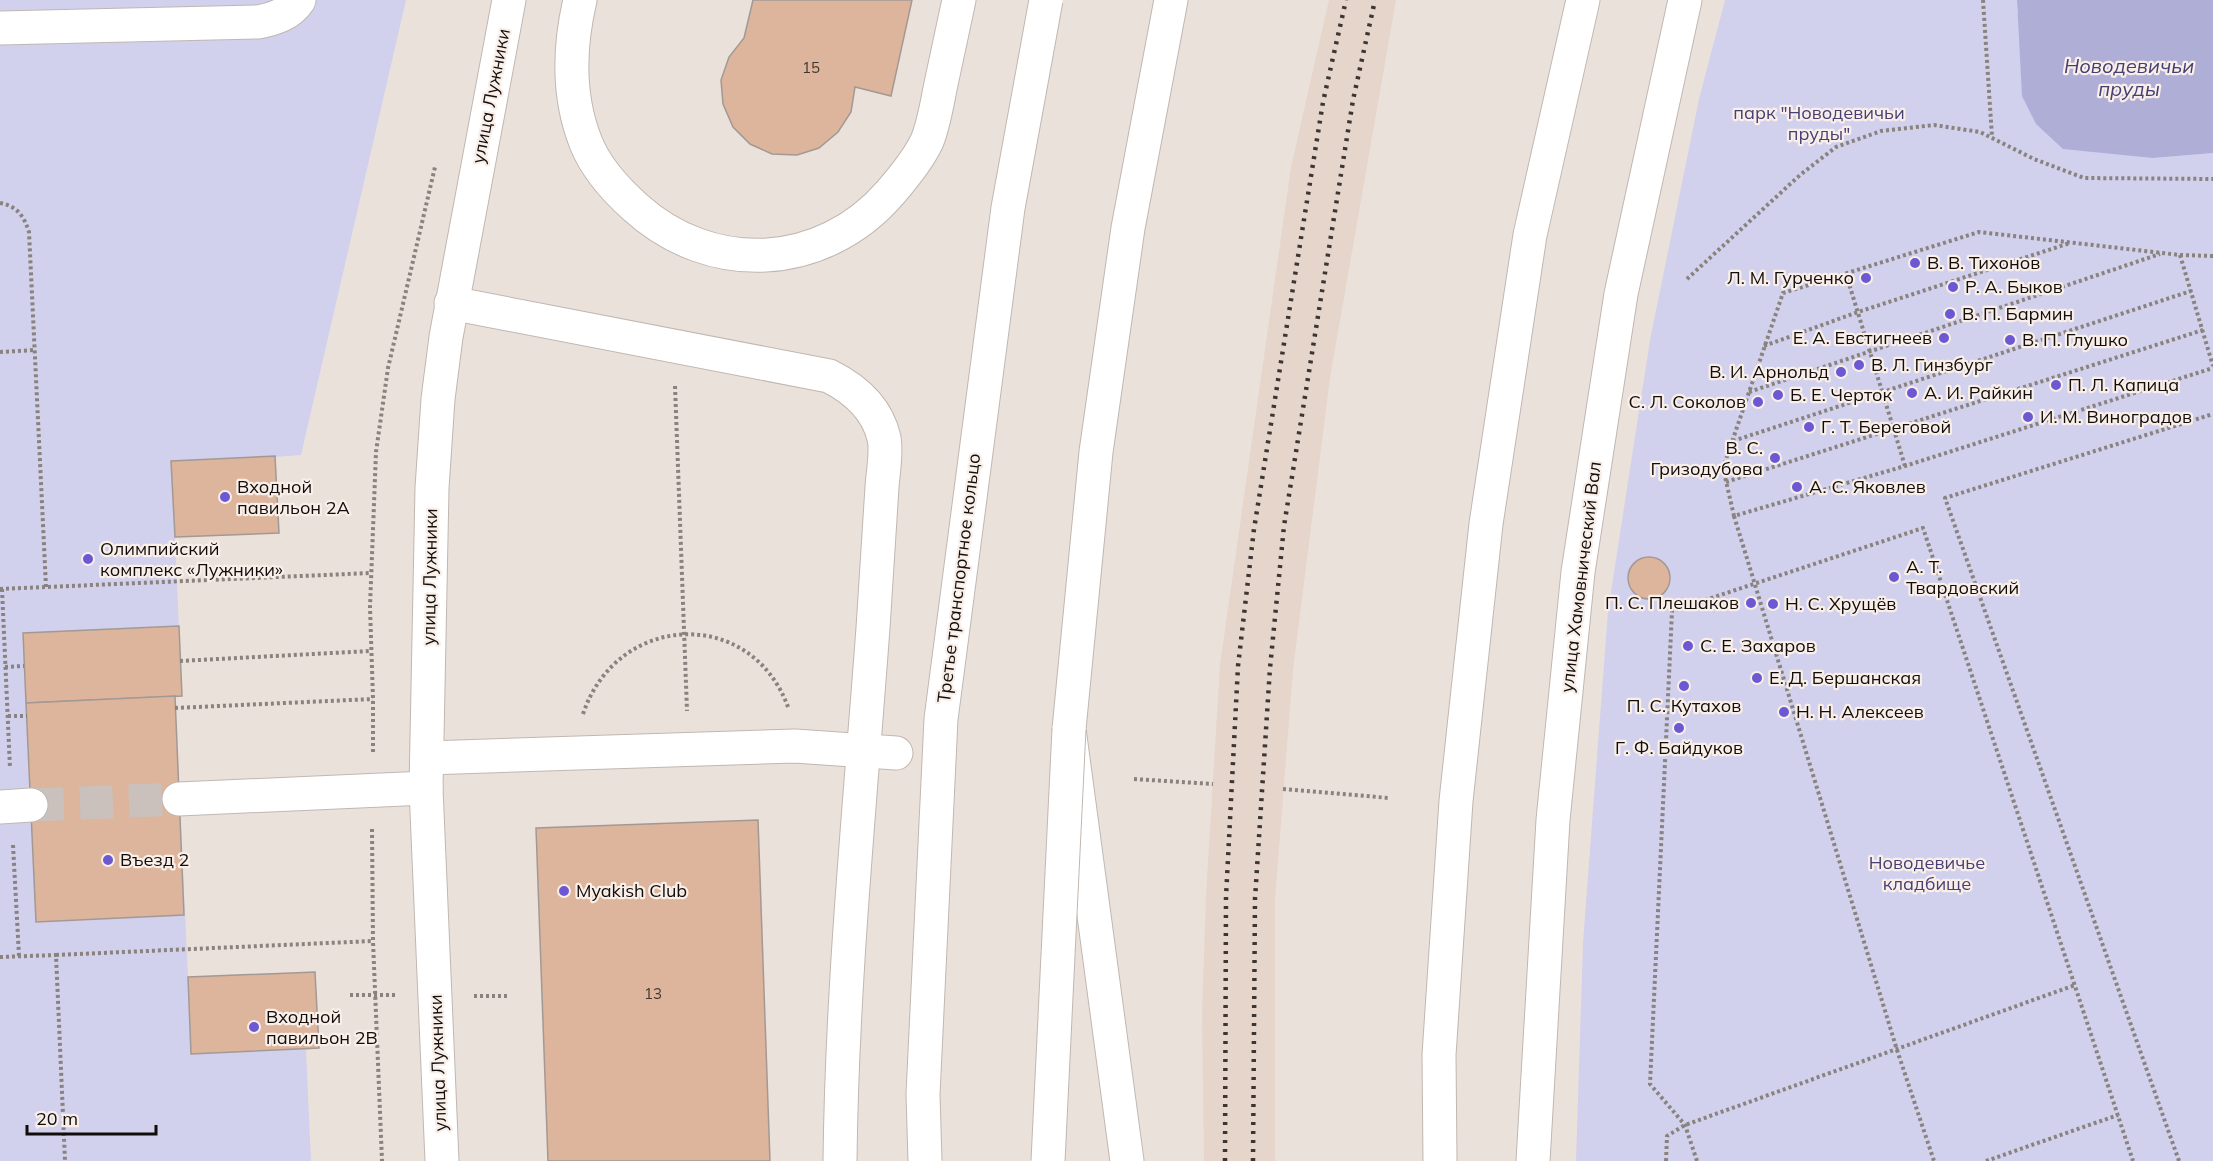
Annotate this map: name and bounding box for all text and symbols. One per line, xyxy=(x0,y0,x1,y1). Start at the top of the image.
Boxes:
street label: улица Лужники xyxy=(466,26,515,165)
water label: Новодевичьи пруды xyxy=(2064,53,2194,101)
house number: 15 xyxy=(802,58,820,77)
park label: парк "Новодевичьи пруды" xyxy=(1733,101,1905,145)
place label: В. В. Тихонов xyxy=(1927,251,2040,274)
marker: В. В. Тихонов xyxy=(1908,256,1922,270)
place label: Л. М. Гурченко xyxy=(1727,266,1854,289)
marker: Л. М. Гурченко xyxy=(1859,271,1873,285)
place label: Р. А. Быков xyxy=(1965,275,2063,298)
marker: Р. А. Быков xyxy=(1946,280,1960,294)
place label: В. П. Бармин xyxy=(1962,302,2073,325)
marker: В. П. Бармин xyxy=(1943,307,1957,321)
place label: Е. А. Евстигнеев xyxy=(1793,326,1932,349)
place label: В. П. Глушко xyxy=(2022,328,2128,351)
marker: Е. А. Евстигнеев xyxy=(1937,331,1951,345)
marker: В. П. Глушко xyxy=(2003,333,2017,347)
place label: В. Л. Гинзбург xyxy=(1871,353,1993,376)
marker: В. Л. Гинзбург xyxy=(1852,358,1866,372)
place label: В. И. Арнольд xyxy=(1709,360,1829,383)
marker: В. И. Арнольд xyxy=(1834,365,1848,379)
place label: П. Л. Капица xyxy=(2068,373,2179,396)
marker: П. Л. Капица xyxy=(2049,378,2063,392)
place label: А. И. Райкин xyxy=(1924,381,2033,404)
place label: Б. Е. Черток xyxy=(1790,383,1893,406)
marker: А. И. Райкин xyxy=(1905,386,1919,400)
marker: Б. Е. Черток xyxy=(1771,388,1785,402)
place label: С. Л. Соколов xyxy=(1629,390,1746,413)
marker: С. Л. Соколов xyxy=(1751,395,1765,409)
place label: И. М. Виноградов xyxy=(2040,405,2192,428)
marker: И. М. Виноградов xyxy=(2021,410,2035,424)
place label: Г. Т. Береговой xyxy=(1821,415,1951,438)
marker: Г. Т. Береговой xyxy=(1802,420,1816,434)
place label: В. С. Гризодубова xyxy=(1651,436,1763,480)
marker: В. С. Гризодубова xyxy=(1768,451,1782,465)
street label: Третье транспортное кольцо xyxy=(932,452,985,704)
street label: улица Хамовнический Вал xyxy=(1555,460,1606,694)
place label: Входной павильон 2A xyxy=(237,475,350,519)
place label: А. С. Яковлев xyxy=(1809,475,1926,498)
marker: А. С. Яковлев xyxy=(1790,480,1804,494)
marker: Входной павильон 2A xyxy=(218,490,232,504)
street label: улица Лужники xyxy=(417,508,442,646)
place label: Олимпийский комплекс «Лужники» xyxy=(100,537,283,581)
marker: Олимпийский комплекс «Лужники» xyxy=(81,552,95,566)
place label: А. Т. Твардовский xyxy=(1906,555,2019,599)
marker: А. Т. Твардовский xyxy=(1887,570,1901,584)
place label: П. С. Плешаков xyxy=(1605,591,1739,614)
place label: Н. С. Хрущёв xyxy=(1785,592,1896,615)
marker: П. С. Плешаков xyxy=(1744,596,1758,610)
marker: Н. С. Хрущёв xyxy=(1766,597,1780,611)
place label: С. Е. Захаров xyxy=(1700,634,1816,657)
marker: С. Е. Захаров xyxy=(1681,639,1695,653)
place label: Е. Д. Бершанская xyxy=(1769,666,1921,689)
marker: Е. Д. Бершанская xyxy=(1750,671,1764,685)
marker: П. С. Кутахов xyxy=(1677,679,1691,693)
place label: П. С. Кутахов xyxy=(1627,694,1741,717)
place label: Н. Н. Алексеев xyxy=(1796,700,1924,723)
marker: Н. Н. Алексеев xyxy=(1777,705,1791,719)
marker: Г. Ф. Байдуков xyxy=(1672,721,1686,735)
place label: Г. Ф. Байдуков xyxy=(1615,736,1743,759)
place label: Въезд 2 xyxy=(120,848,189,871)
park label: Новодевичье кладбище xyxy=(1869,851,1985,895)
marker: Въезд 2 xyxy=(101,853,115,867)
place label: Myakish Club xyxy=(576,879,687,902)
marker: Myakish Club xyxy=(557,884,571,898)
house number: 13 xyxy=(644,984,662,1003)
street label: улица Лужники xyxy=(424,994,451,1132)
place label: Входной павильон 2B xyxy=(266,1005,378,1049)
marker: Входной павильон 2B xyxy=(247,1020,261,1034)
scale bar xyxy=(27,1098,156,1136)
text: 20 m xyxy=(36,1107,78,1130)

